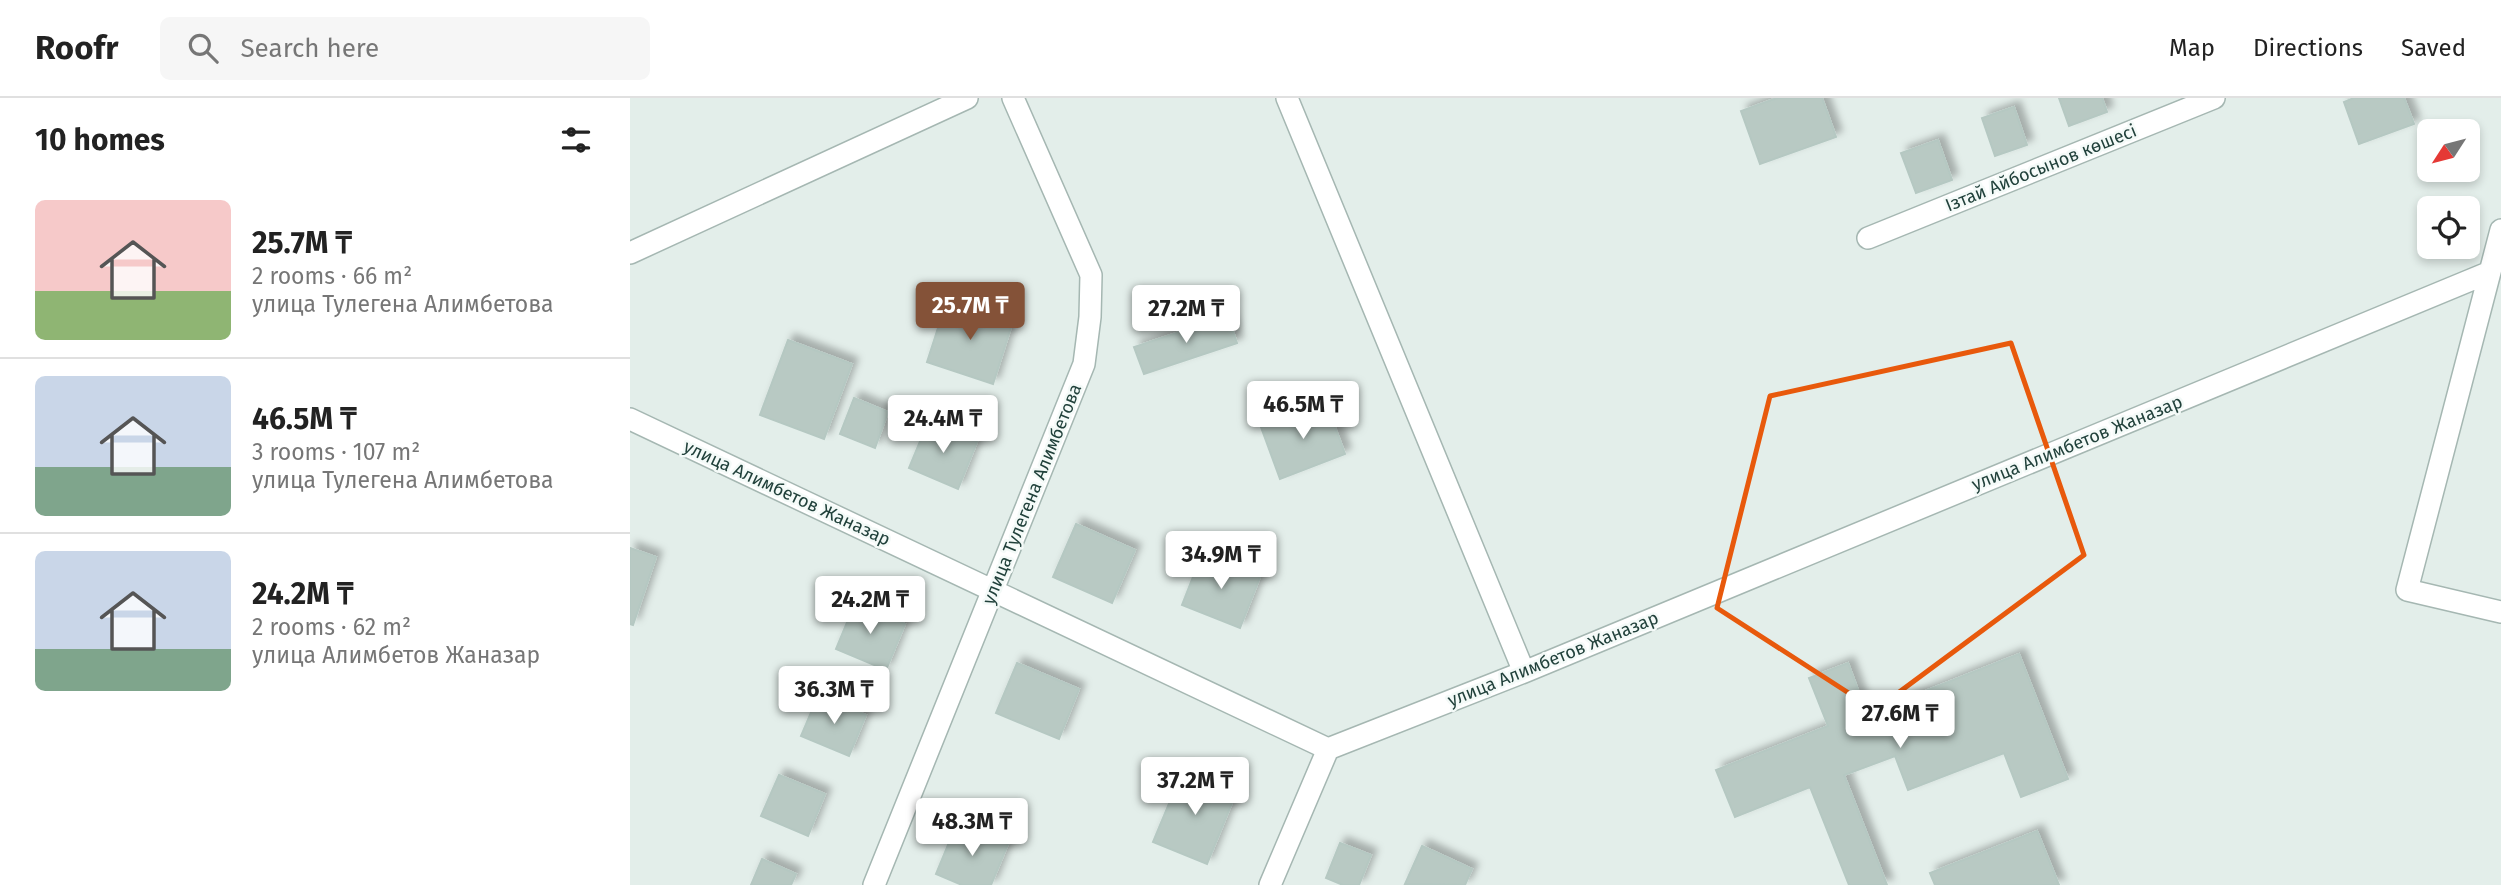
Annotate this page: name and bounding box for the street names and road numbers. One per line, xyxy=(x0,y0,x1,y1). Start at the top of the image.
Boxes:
street label: Ізтай Айбосынов көшесі xyxy=(1942,120,2140,216)
street label: улица Тулегена Алимбетова xyxy=(978,380,1086,608)
street label: улица Алимбетов Жаназар xyxy=(1968,391,2186,495)
street label: улица Алимбетов Жаназар xyxy=(680,435,894,551)
street label: улица Алимбетов Жаназар xyxy=(1444,607,1662,711)

